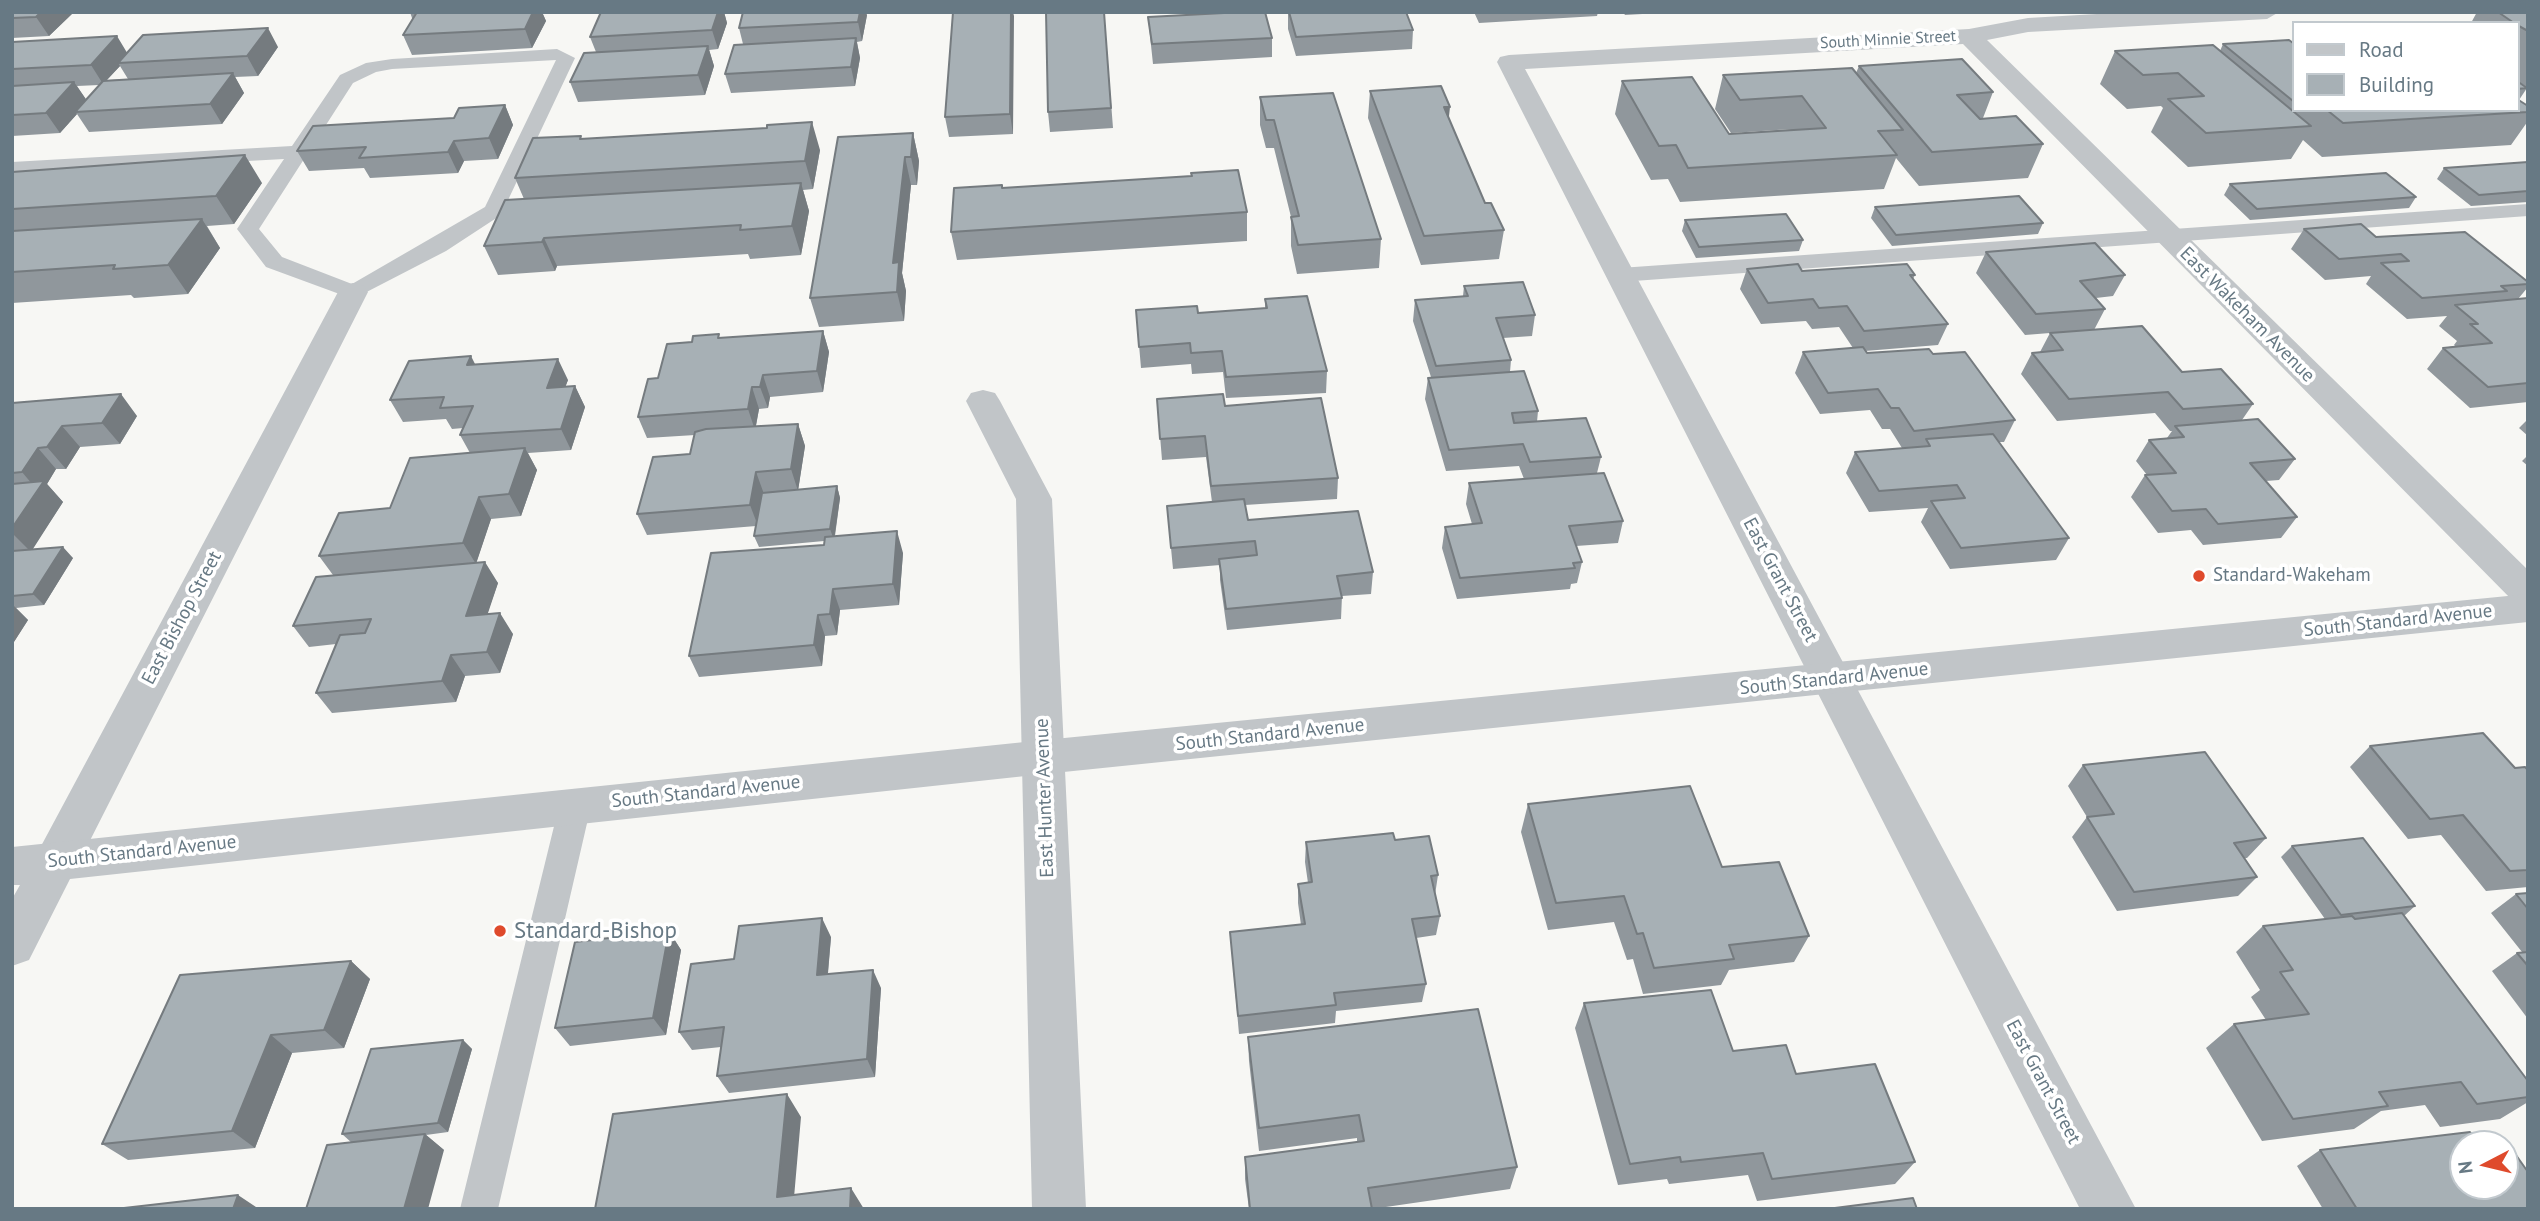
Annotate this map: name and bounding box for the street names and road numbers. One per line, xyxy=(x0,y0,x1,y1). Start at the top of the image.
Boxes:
street label: South Minnie Street xyxy=(1820,27,1956,53)
street label: East Wakeham Avenue xyxy=(2175,243,2319,387)
street label: East Grant Street xyxy=(1738,514,1822,646)
street label: East Bishop Street xyxy=(137,547,227,689)
street label: South Standard Avenue xyxy=(2303,600,2493,642)
street label: South Standard Avenue xyxy=(1739,658,1929,700)
street label: South Standard Avenue xyxy=(1175,714,1365,756)
street label: East Hunter Avenue xyxy=(1031,718,1059,878)
street label: South Standard Avenue xyxy=(611,771,801,813)
street label: South Standard Avenue xyxy=(47,831,237,873)
street label: East Grant Street xyxy=(2001,1016,2085,1148)

